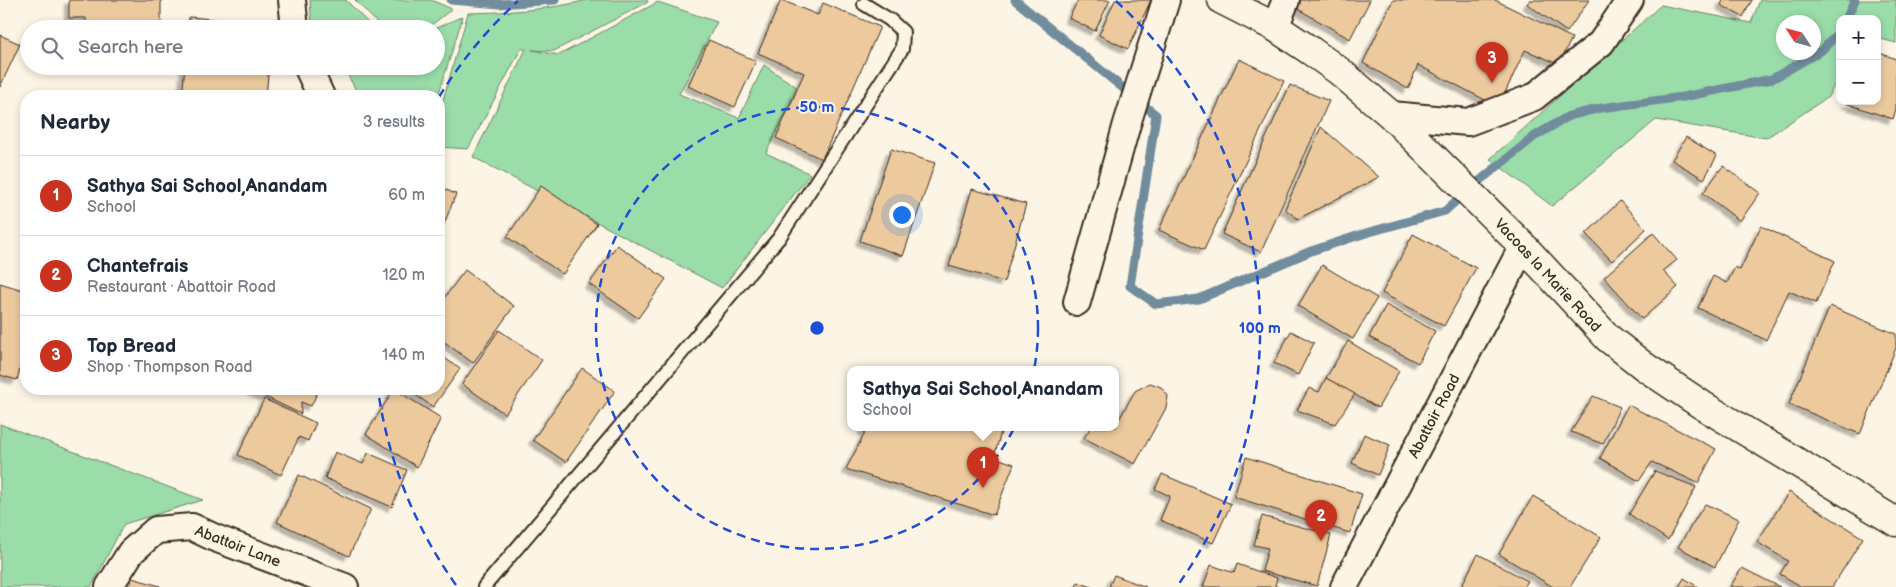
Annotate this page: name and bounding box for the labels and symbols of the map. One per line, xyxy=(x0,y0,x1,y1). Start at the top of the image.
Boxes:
north arrow xyxy=(1776,15,1821,60)
pin: 3 xyxy=(1476,42,1508,83)
text: 50 m xyxy=(800,98,835,117)
your location xyxy=(889,202,915,228)
street label: Vacoas la Marie Road xyxy=(1490,215,1605,336)
centre of rings xyxy=(808,319,826,337)
text: 100 m xyxy=(1239,319,1281,338)
street label: Abattoir Road xyxy=(1404,371,1465,462)
pin: 1 xyxy=(967,447,999,488)
pin: 2 xyxy=(1305,500,1337,541)
street label: Abattoir Lane xyxy=(192,521,284,572)

